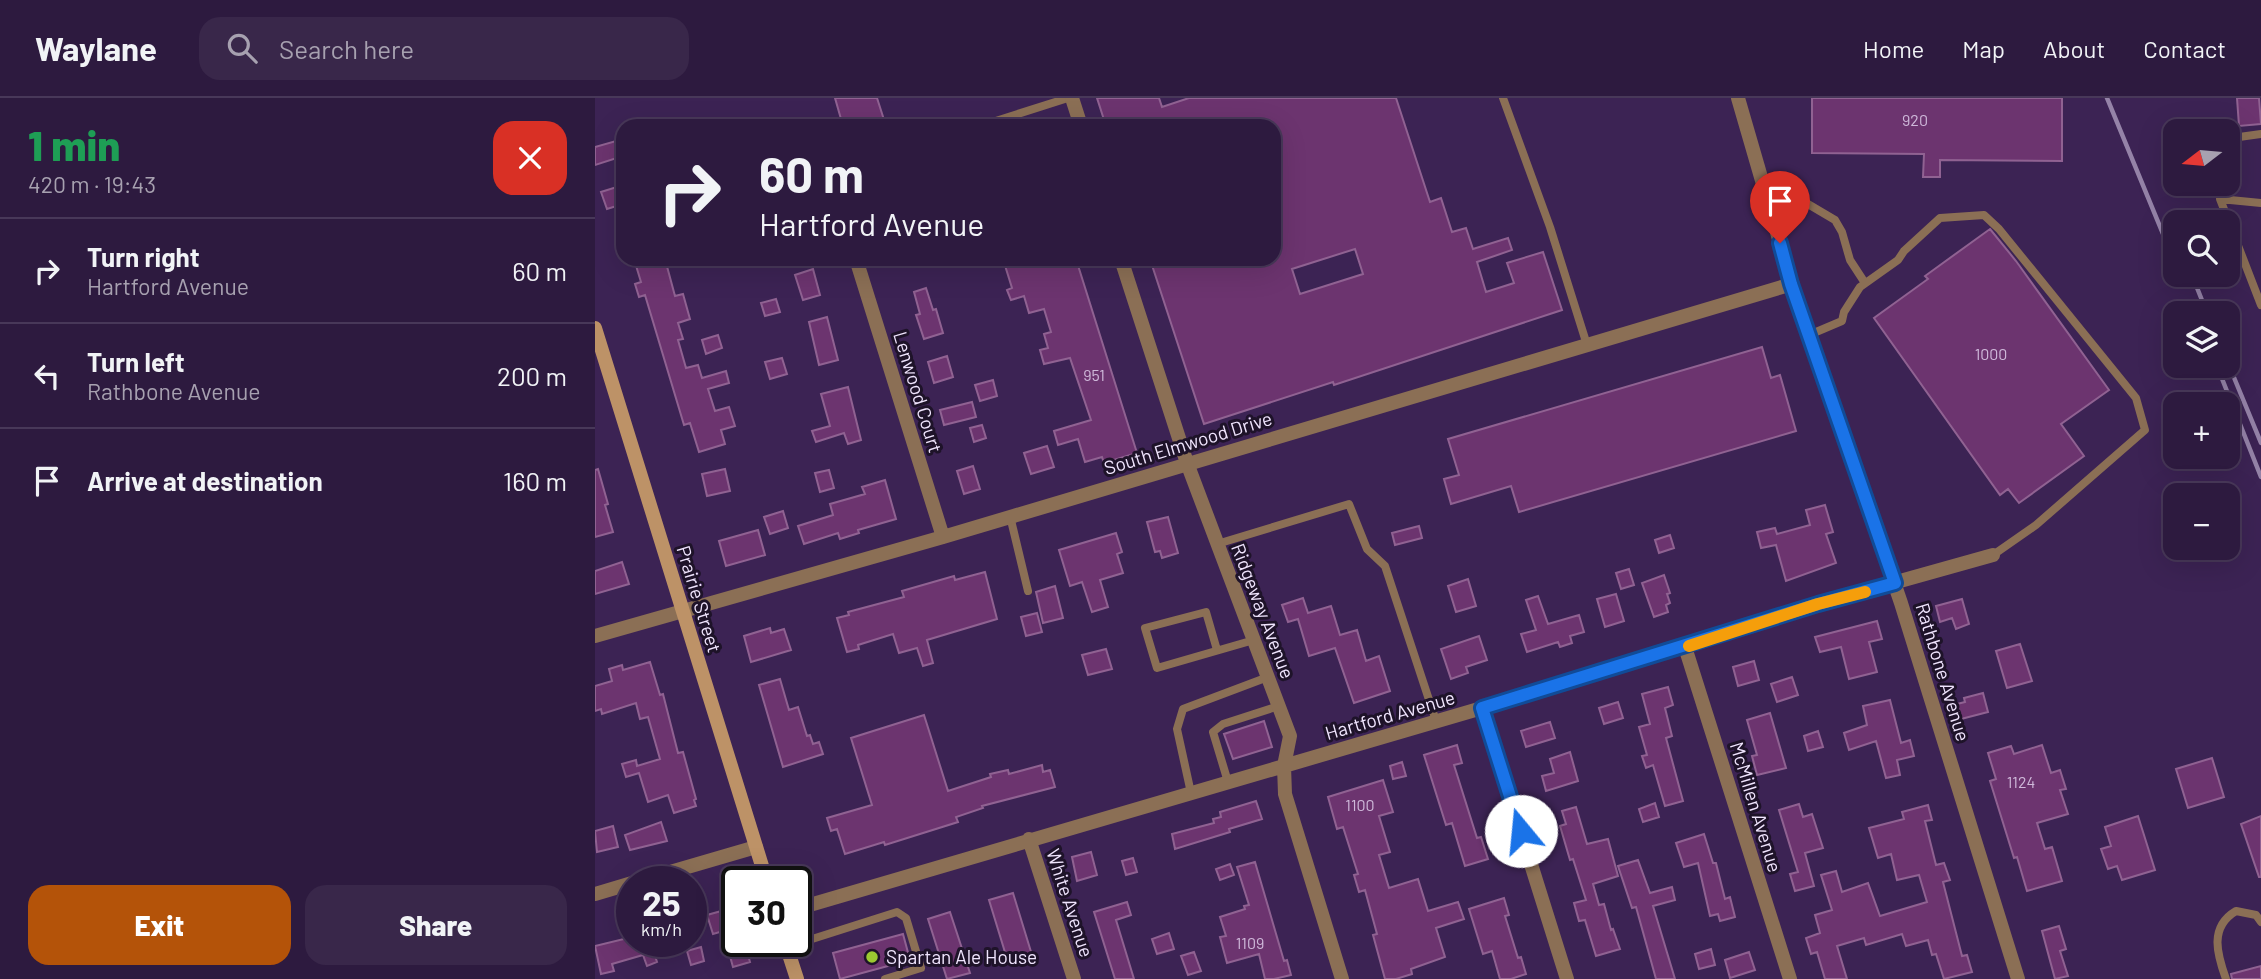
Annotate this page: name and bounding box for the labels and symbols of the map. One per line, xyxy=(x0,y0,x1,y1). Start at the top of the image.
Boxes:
house number: 920 xyxy=(1902,110,1928,129)
north arrow xyxy=(2163,119,2240,196)
pin xyxy=(1750,171,1810,243)
street label: Lenwood Court xyxy=(889,329,948,455)
house number: 1000 xyxy=(1975,344,2007,363)
house number: 951 xyxy=(1083,365,1105,384)
street label: South Elmwood Drive xyxy=(1101,406,1275,479)
street label: Ridgeway Avenue xyxy=(1227,540,1300,682)
street label: Prairie Street xyxy=(672,543,727,655)
street label: Rathbone Avenue xyxy=(1912,600,1975,744)
street label: Hartford Avenue xyxy=(1322,685,1457,744)
street label: McMillen Avenue xyxy=(1726,739,1787,875)
house number: 1124 xyxy=(2007,772,2035,791)
position arrow xyxy=(1484,794,1558,868)
house number: 1100 xyxy=(1345,795,1375,814)
street label: White Avenue xyxy=(1042,846,1099,960)
speed limit sign: 30 xyxy=(721,866,812,957)
house number: 1109 xyxy=(1236,933,1264,952)
place label: Spartan Ale House xyxy=(886,945,1037,968)
marker: Spartan Ale House xyxy=(864,949,880,965)

